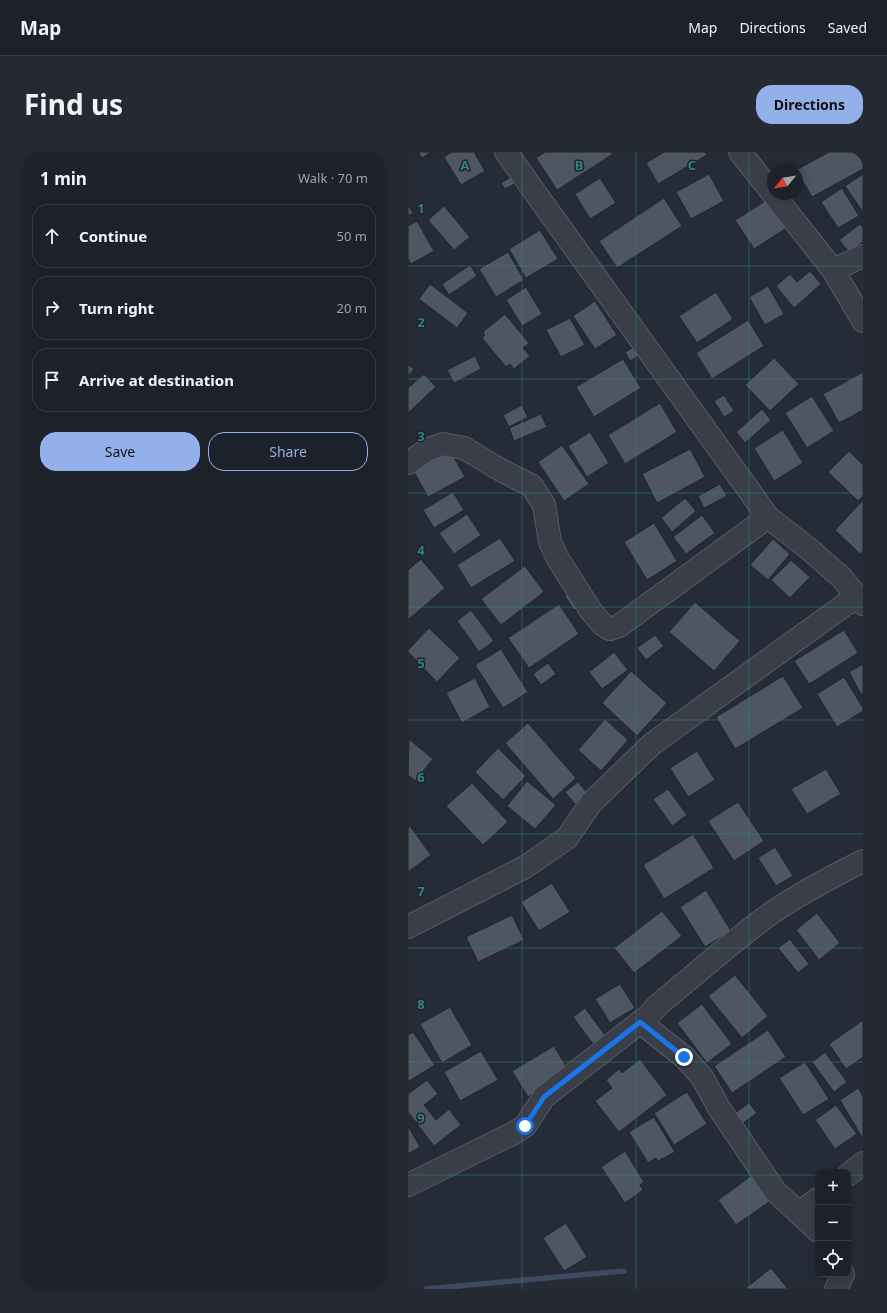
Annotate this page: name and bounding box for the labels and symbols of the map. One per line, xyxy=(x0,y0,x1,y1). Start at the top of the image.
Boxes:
text: A xyxy=(461,156,470,174)
text: B xyxy=(575,156,583,174)
text: C xyxy=(688,156,696,174)
north arrow xyxy=(767,164,803,200)
text: 1 xyxy=(417,199,425,217)
text: 2 xyxy=(417,313,425,331)
text: 3 xyxy=(417,427,425,445)
text: 4 xyxy=(417,541,425,559)
text: 5 xyxy=(417,654,425,672)
text: 6 xyxy=(417,768,425,786)
text: 7 xyxy=(417,882,425,900)
text: 8 xyxy=(417,995,425,1013)
route end xyxy=(675,1048,693,1066)
text: 9 xyxy=(417,1109,425,1127)
route start xyxy=(516,1117,534,1135)

